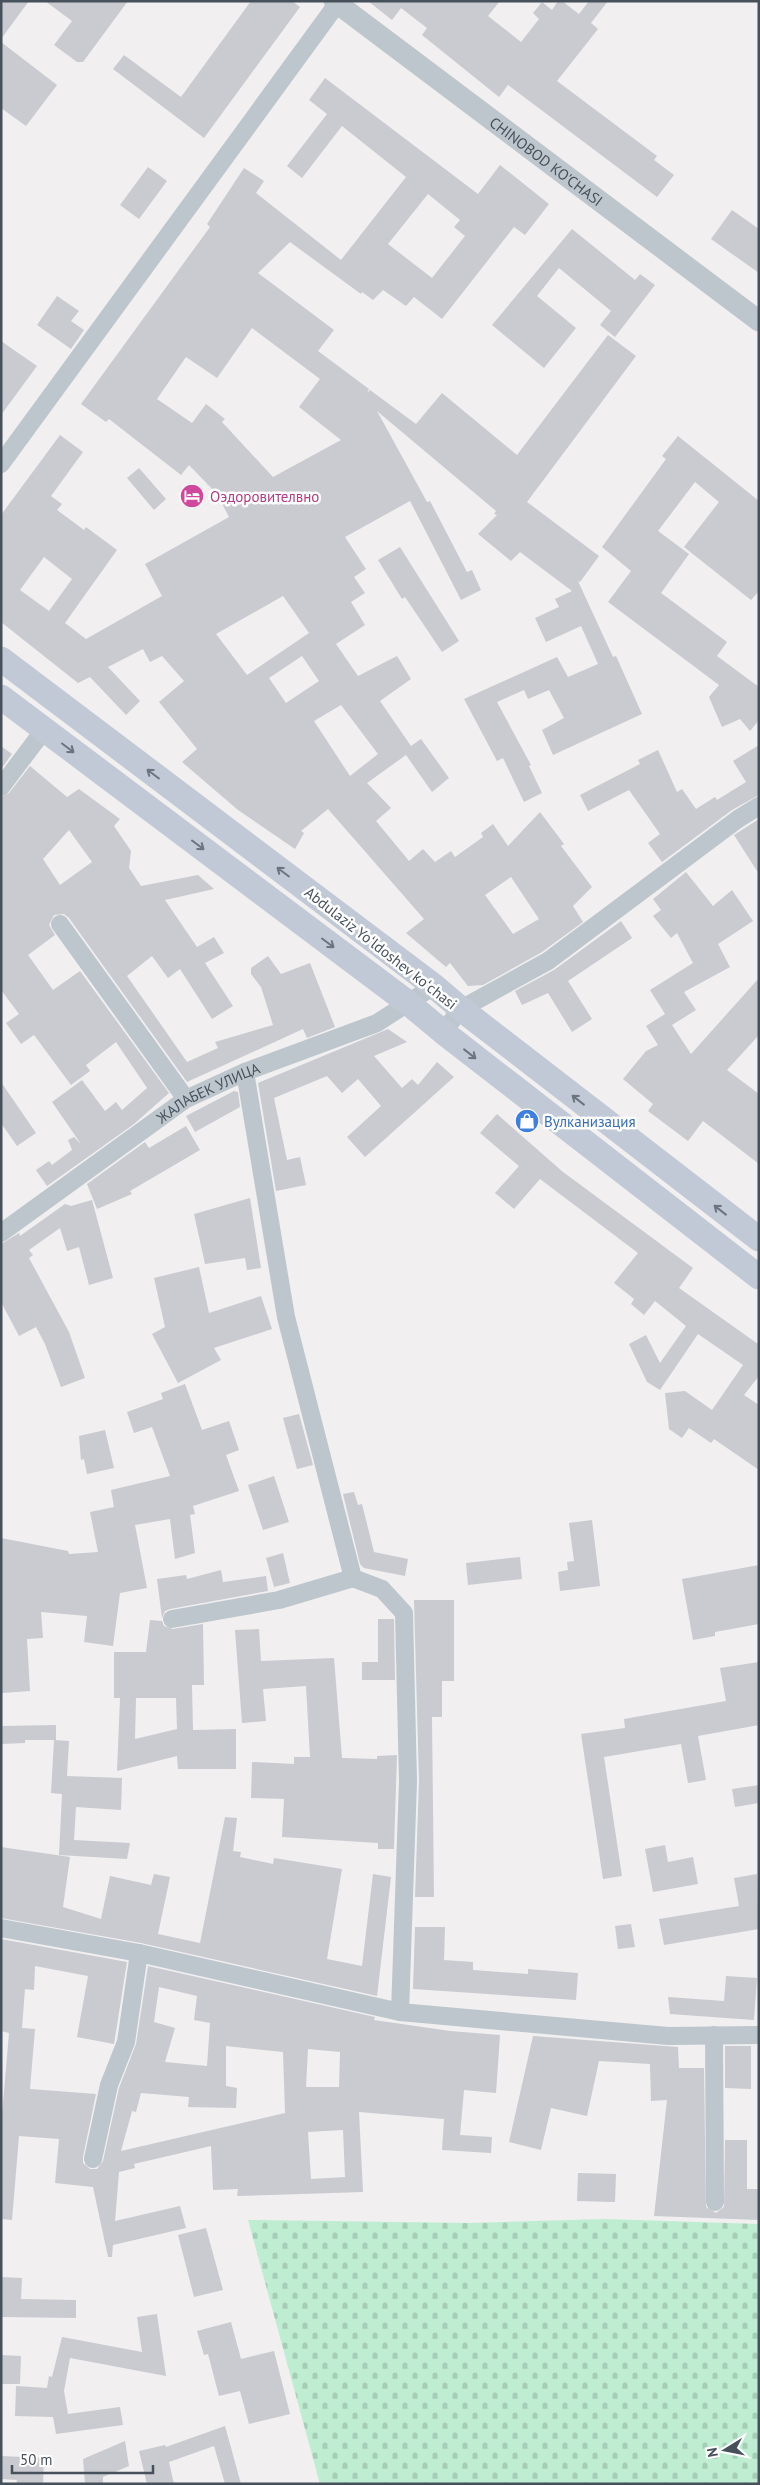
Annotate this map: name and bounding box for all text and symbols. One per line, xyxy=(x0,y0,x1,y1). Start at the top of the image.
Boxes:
street label: CHINOBOD KO'CHASI xyxy=(486,112,607,210)
hotel icon: Оэдоровителвно xyxy=(179,483,205,509)
place label: Оэдоровителвно xyxy=(210,487,319,506)
one-way arrow xyxy=(61,742,74,753)
one-way arrow xyxy=(147,769,160,780)
one-way arrow xyxy=(191,840,205,850)
one-way arrow xyxy=(276,867,290,877)
street label: Abdulaziz Yoʻldoshev koʻchasi xyxy=(301,883,461,1013)
one-way arrow xyxy=(321,938,335,948)
one-way arrow xyxy=(463,1048,476,1059)
street label: ЖАЛАБЕК УЛИЦА xyxy=(152,1058,263,1128)
one-way arrow xyxy=(572,1094,585,1105)
shop icon: Вулканизация xyxy=(514,1108,540,1134)
place label: Вулканизация xyxy=(544,1112,636,1131)
one-way arrow xyxy=(714,1204,727,1215)
north arrow xyxy=(700,2425,750,2475)
scale bar xyxy=(12,2442,154,2474)
text: N xyxy=(703,2446,722,2458)
text: 50 m xyxy=(20,2450,53,2469)

